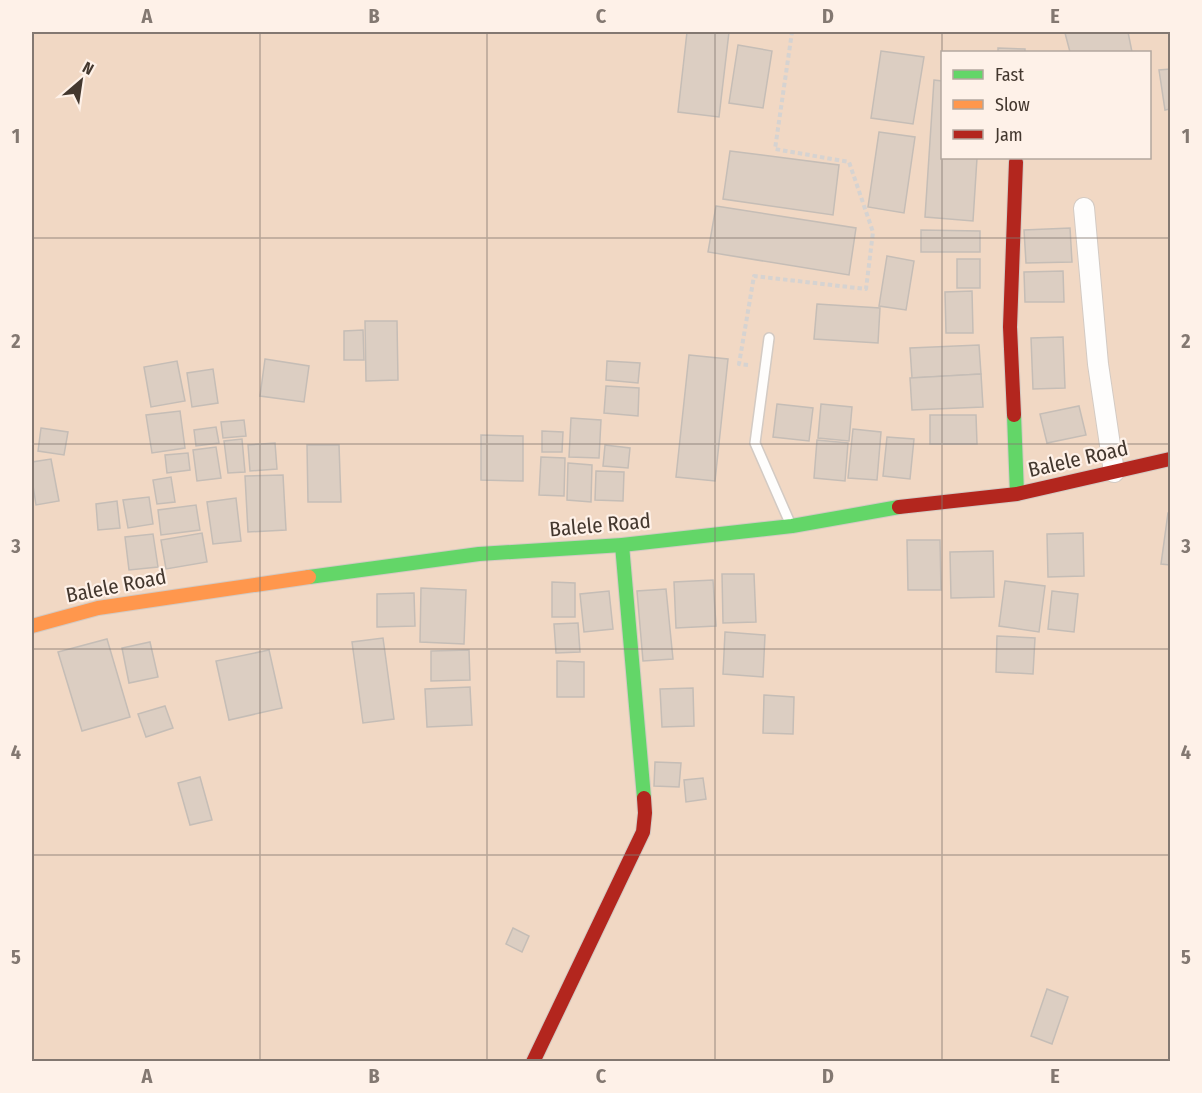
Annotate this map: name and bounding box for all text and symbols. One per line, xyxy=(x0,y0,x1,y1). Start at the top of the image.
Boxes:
text: A xyxy=(141,4,154,28)
text: B xyxy=(368,4,380,28)
text: C xyxy=(596,4,607,28)
text: D xyxy=(822,4,834,28)
text: E xyxy=(1050,4,1060,28)
north arrow xyxy=(51,51,111,111)
legend xyxy=(941,51,1151,159)
text: N xyxy=(79,58,97,79)
text: Fast xyxy=(995,64,1024,86)
text: Slow xyxy=(995,94,1030,116)
text: 1 xyxy=(12,124,20,148)
text: Jam xyxy=(995,124,1023,146)
text: 1 xyxy=(1182,124,1190,148)
text: 2 xyxy=(10,329,21,353)
text: 2 xyxy=(1180,329,1191,353)
street label: Balele Road xyxy=(1026,435,1130,483)
street label: Balele Road xyxy=(548,508,652,542)
text: 3 xyxy=(10,534,21,558)
text: 3 xyxy=(1180,534,1191,558)
street label: Balele Road xyxy=(64,564,168,608)
text: 4 xyxy=(11,740,21,764)
text: 4 xyxy=(1181,740,1191,764)
text: 5 xyxy=(11,945,21,969)
text: 5 xyxy=(1181,945,1191,969)
text: A xyxy=(141,1064,154,1088)
text: B xyxy=(368,1064,380,1088)
text: C xyxy=(596,1064,607,1088)
text: D xyxy=(822,1064,834,1088)
text: E xyxy=(1050,1064,1060,1088)

